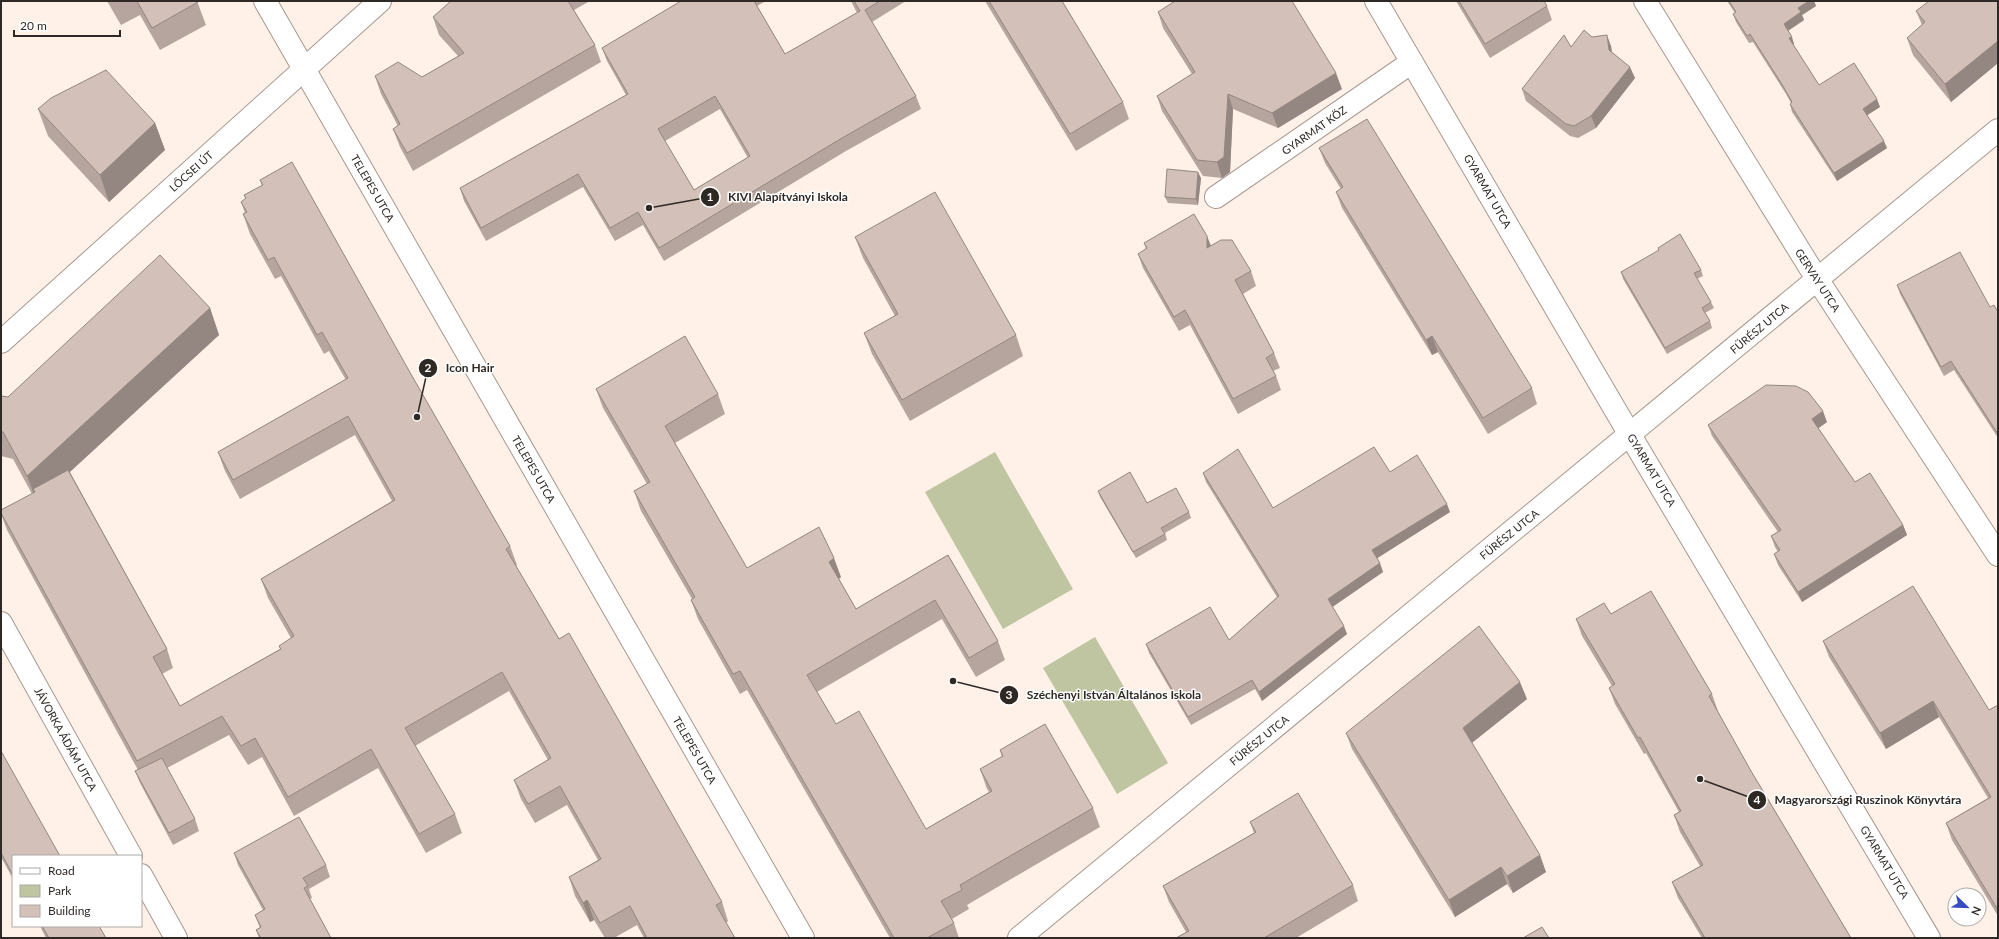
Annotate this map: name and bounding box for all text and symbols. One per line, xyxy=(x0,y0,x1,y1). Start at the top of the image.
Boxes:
scale bar xyxy=(14,12,120,38)
text: 20 m xyxy=(20,18,47,33)
street label: GYARMAT KÖZ xyxy=(1279,103,1349,157)
street label: LŐCSEI ÚT xyxy=(166,148,216,194)
street label: TELEPES UTCA xyxy=(348,152,398,224)
street label: GYARMAT UTCA xyxy=(1462,152,1515,231)
callout: KIVI Alapítványi Iskola xyxy=(700,185,856,209)
text: 1 xyxy=(707,189,714,204)
text: KIVI Alapítványi Iskola xyxy=(728,189,848,204)
street label: GERVAY UTCA xyxy=(1793,246,1844,315)
street label: FŰRÉSZ UTCA xyxy=(1727,300,1791,356)
callout: Icon Hair xyxy=(418,356,502,380)
text: 2 xyxy=(425,360,432,375)
text: Icon Hair xyxy=(446,360,495,375)
street label: GYARMAT UTCA xyxy=(1625,431,1679,509)
street label: TELEPES UTCA xyxy=(509,433,559,505)
street label: FŰRÉSZ UTCA xyxy=(1477,506,1541,562)
callout: Széchenyi István Általános Iskola xyxy=(999,683,1209,707)
street label: JÁVORKA ÁDÁM UTCA xyxy=(32,685,100,793)
text: 3 xyxy=(1006,687,1013,702)
text: Széchenyi István Általános Iskola xyxy=(1027,687,1201,702)
street label: FŰRÉSZ UTCA xyxy=(1227,712,1291,768)
street label: TELEPES UTCA xyxy=(670,714,720,786)
callout: Magyarországi Ruszinok Könyvtára xyxy=(1747,788,1969,812)
text: 4 xyxy=(1754,792,1761,807)
text: Magyarországi Ruszinok Könyvtára xyxy=(1775,792,1961,807)
street label: GYARMAT UTCA xyxy=(1858,823,1912,901)
legend xyxy=(12,855,142,927)
text: Road xyxy=(48,863,75,878)
text: Park xyxy=(48,883,72,898)
north arrow xyxy=(1947,887,1987,927)
text: Building xyxy=(48,903,91,918)
text: N xyxy=(1969,905,1984,918)

